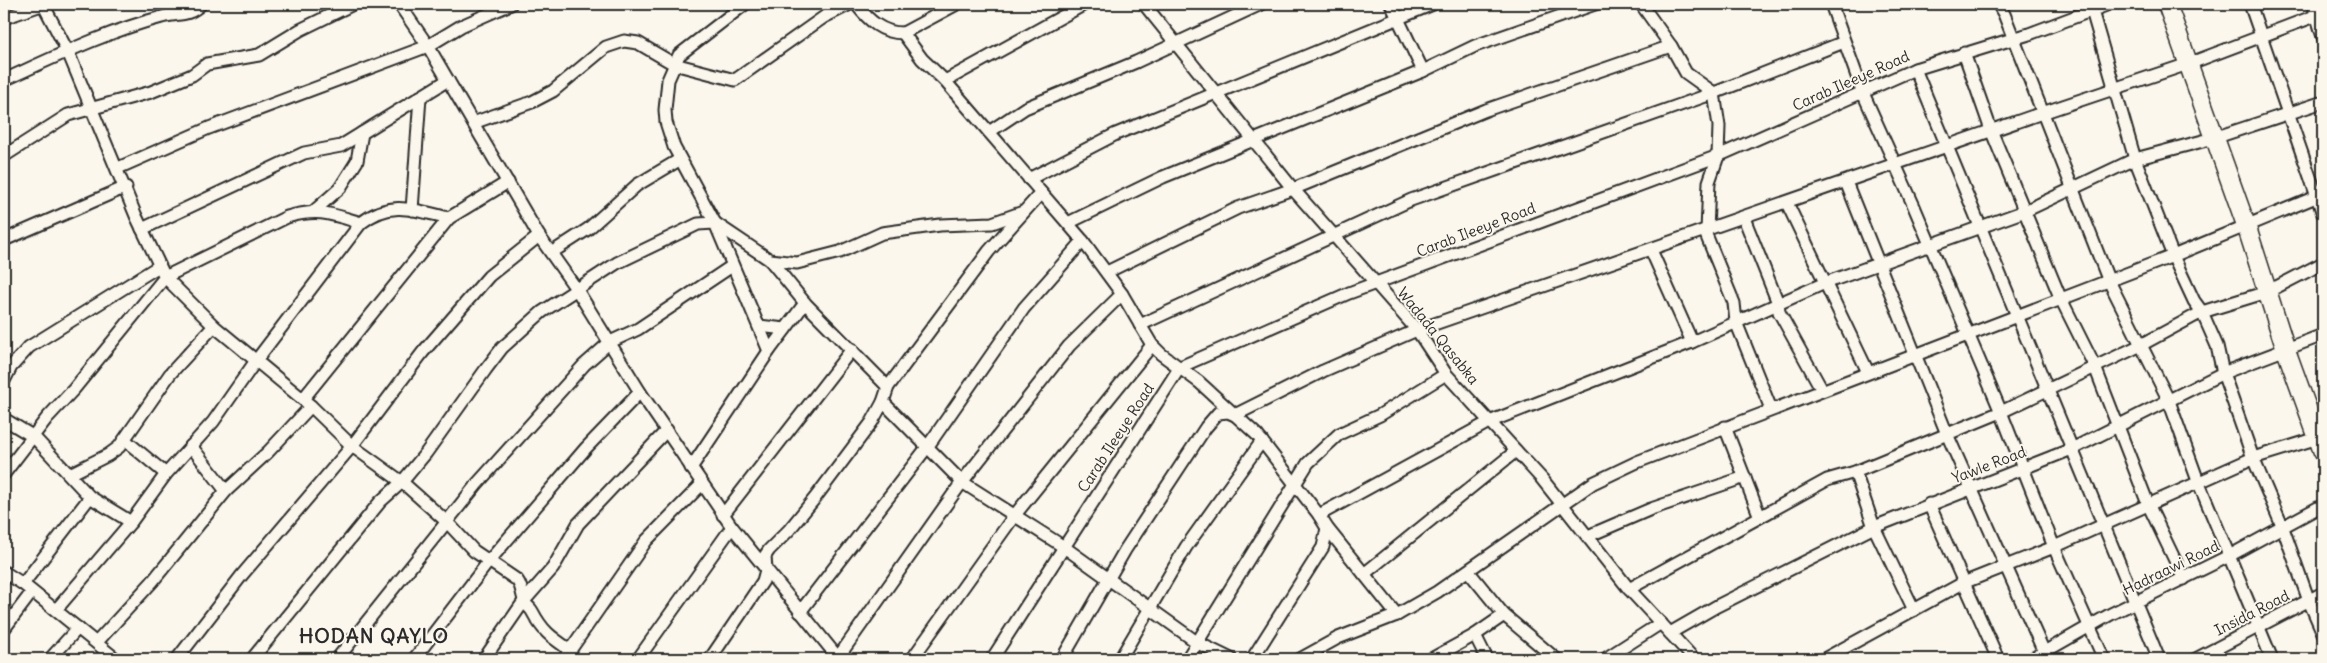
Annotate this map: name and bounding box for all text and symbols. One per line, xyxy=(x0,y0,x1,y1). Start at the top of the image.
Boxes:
street label: Carab Ileeye Road xyxy=(1789,46,1912,115)
street label: Carab Ileeye Road xyxy=(1414,198,1538,261)
street label: Wadada Qasabka xyxy=(1393,283,1484,388)
street label: Carab Ileeye Road xyxy=(1073,380,1158,496)
street label: Yawle Road xyxy=(1949,442,2029,487)
street label: Hadraawi Road xyxy=(2119,536,2222,599)
street label: Insida Road xyxy=(2211,586,2293,640)
district label: HODAN QAYLO xyxy=(299,623,449,648)

